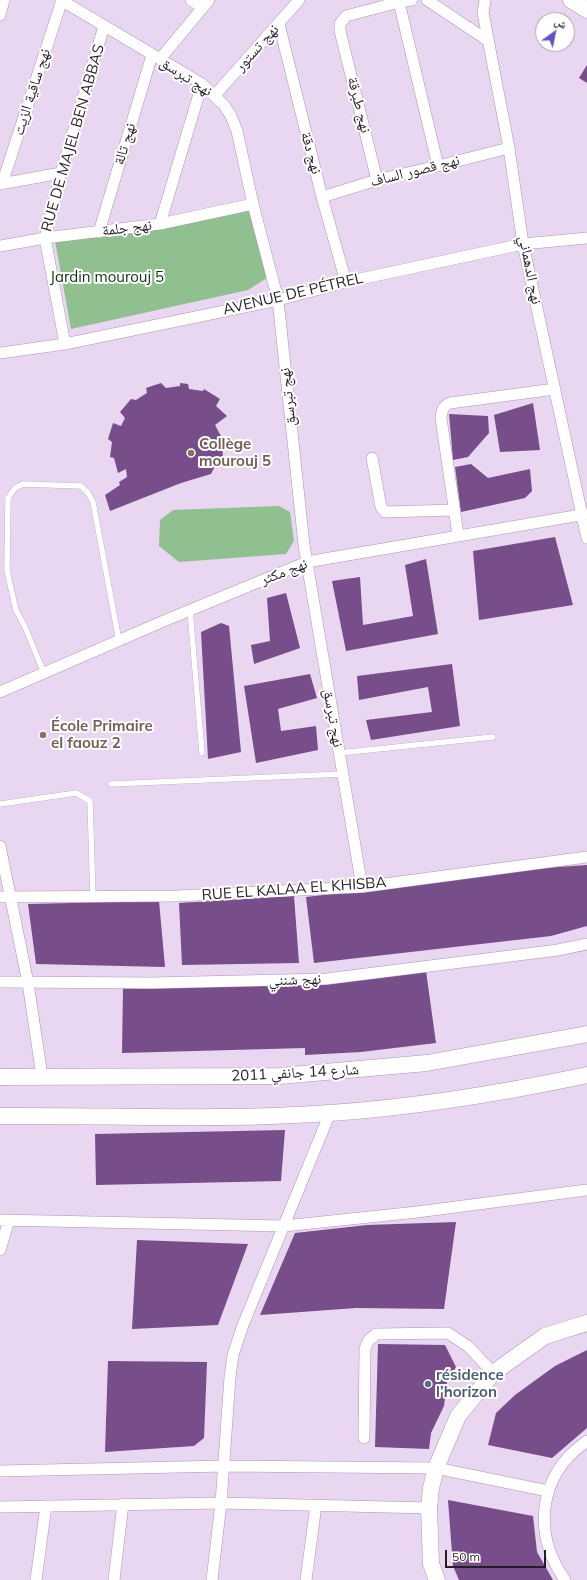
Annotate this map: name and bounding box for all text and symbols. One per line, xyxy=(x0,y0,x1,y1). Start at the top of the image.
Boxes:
north arrow xyxy=(535,12,575,52)
text: ش xyxy=(552,14,570,32)
street label: نهج تستور xyxy=(231,21,283,75)
street label: RUE DE MAJEL BEN ABBAS xyxy=(38,42,108,234)
street label: نهج ساقية الزيت xyxy=(10,46,54,138)
street label: نهج تبرسق xyxy=(156,53,216,101)
street label: نهج طبرقة xyxy=(343,75,375,135)
street label: نهج تالة xyxy=(110,121,140,167)
street label: نهج دقة xyxy=(297,130,325,176)
street label: نهج قصور الساف xyxy=(368,151,462,191)
street label: نهج جلمة xyxy=(101,216,153,240)
street label: نهج الدهماني xyxy=(515,234,545,306)
park label: Jardin mourouj 5 xyxy=(50,268,164,286)
street label: AVENUE DE PÉTREL xyxy=(221,269,365,319)
street label: نهج تبرسق xyxy=(276,367,300,427)
place label: Collège mourouj 5 xyxy=(199,435,271,470)
marker: Collège mourouj 5 xyxy=(186,448,196,458)
street label: نهج مكثر xyxy=(258,555,310,589)
street label: نهج تبرسق xyxy=(319,687,347,749)
place label: École Primaire el faouz 2 xyxy=(51,717,153,752)
marker: École Primaire el faouz 2 xyxy=(38,730,48,740)
street label: RUE EL KALAA EL KHISBA xyxy=(201,874,387,904)
street label: نهج شنني xyxy=(268,970,322,990)
street label: شارع 14 جانفي 2011 xyxy=(231,1061,359,1085)
place label: résidence l’horizon xyxy=(436,1366,504,1401)
marker: résidence l’horizon xyxy=(423,1379,433,1389)
scale bar xyxy=(447,1542,548,1568)
text: 50 m xyxy=(452,1549,480,1564)

